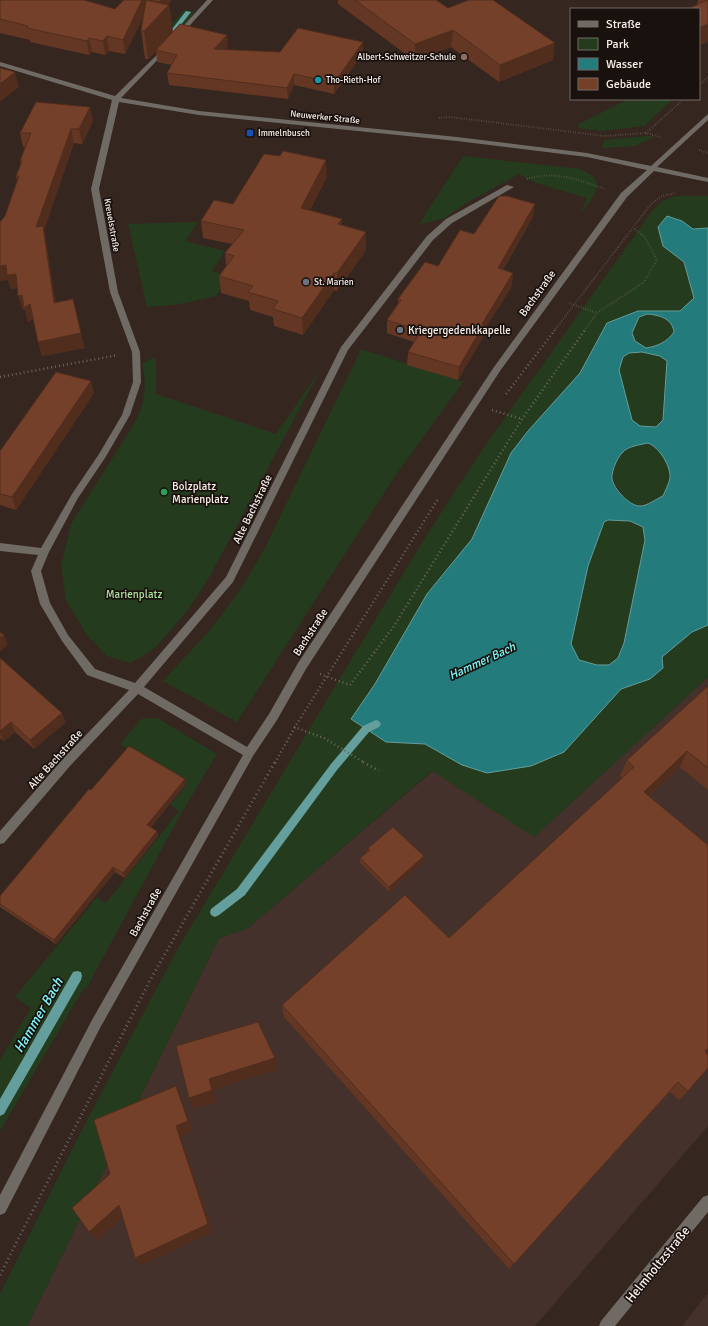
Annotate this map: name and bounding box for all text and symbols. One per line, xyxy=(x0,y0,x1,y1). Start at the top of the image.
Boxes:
legend xyxy=(570,8,700,100)
text: Straße xyxy=(606,17,641,32)
text: Park xyxy=(606,37,629,52)
place label: Albert-Schweitzer-Schule xyxy=(357,52,456,63)
marker: Albert-Schweitzer-Schule xyxy=(459,52,469,62)
text: Wasser xyxy=(606,57,643,72)
marker: Tho-Rieth-Hof xyxy=(313,75,323,85)
place label: Tho-Rieth-Hof xyxy=(326,75,381,86)
text: Gebäude xyxy=(606,77,651,92)
street label: Neuwerker Straße xyxy=(290,108,361,127)
marker: Immelnbusch xyxy=(245,128,255,138)
place label: Immelnbusch xyxy=(258,128,310,139)
street label: Kreuelsstraße xyxy=(101,198,122,253)
street label: Bachstraße xyxy=(516,268,559,319)
marker: St. Marien xyxy=(301,277,311,287)
place label: St. Marien xyxy=(314,277,354,288)
place label: Kriegergedenkkapelle xyxy=(408,324,511,337)
marker: Kriegergedenkkapelle xyxy=(395,325,405,335)
street label: Alte Bachstraße xyxy=(230,473,275,546)
place label: Bolzplatz Marienplatz xyxy=(172,480,229,506)
marker: Bolzplatz Marienplatz xyxy=(159,487,169,497)
park label: Marienplatz xyxy=(106,588,162,601)
street label: Bachstraße xyxy=(290,606,331,658)
water label: Hammer Bach xyxy=(446,639,518,683)
street label: Alte Bachstraße xyxy=(25,727,85,792)
street label: Bachstraße xyxy=(127,885,164,939)
water label: Hammer Bach xyxy=(10,974,67,1056)
street label: Helmholtzstraße xyxy=(622,1223,693,1306)

